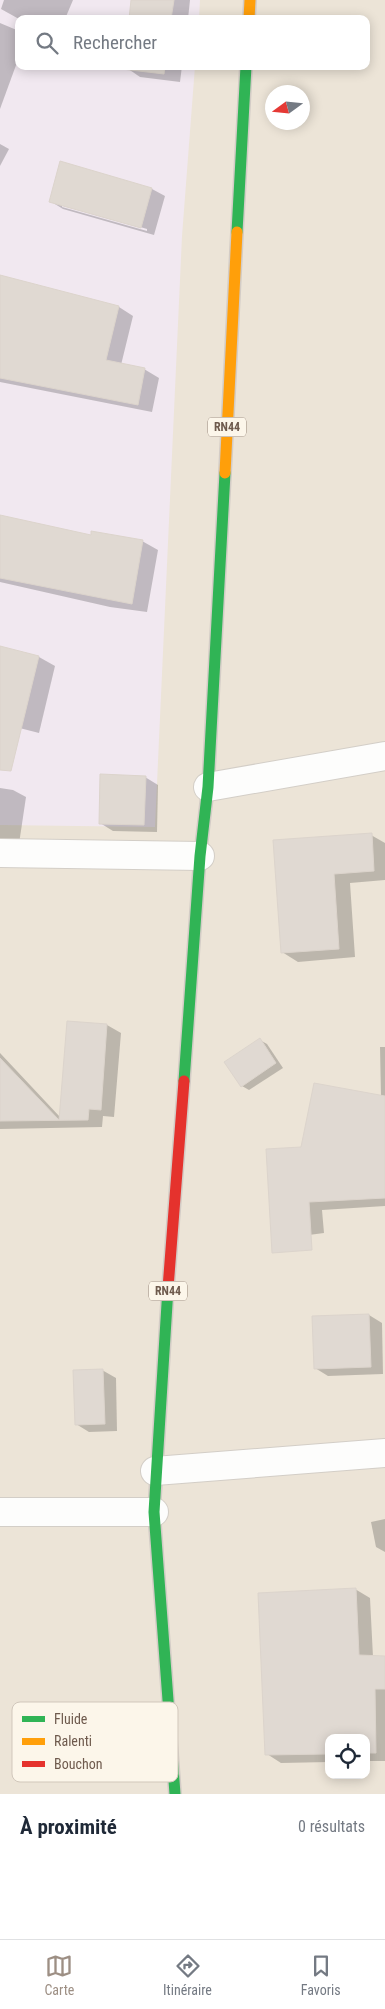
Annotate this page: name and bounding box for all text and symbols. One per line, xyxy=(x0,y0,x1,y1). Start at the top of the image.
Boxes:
search box xyxy=(15,15,370,70)
icon: search xyxy=(33,29,61,57)
text: Rechercher xyxy=(73,31,157,54)
north arrow xyxy=(265,85,310,130)
road number: RN44 xyxy=(208,418,246,437)
road number: RN44 xyxy=(149,1282,187,1300)
legend xyxy=(12,1702,178,1782)
text: Fluide xyxy=(54,1711,88,1727)
text: Ralenti xyxy=(54,1733,92,1749)
map controls xyxy=(325,1734,370,1779)
button: locate xyxy=(325,1734,370,1779)
text: Bouchon xyxy=(54,1756,102,1772)
text: À proximité xyxy=(20,1815,117,1839)
text: 0 résultats xyxy=(298,1817,365,1836)
tab: Carte xyxy=(44,1952,74,1998)
tab: Itinéraire xyxy=(163,1952,212,1998)
tab: Favoris xyxy=(301,1952,341,1998)

